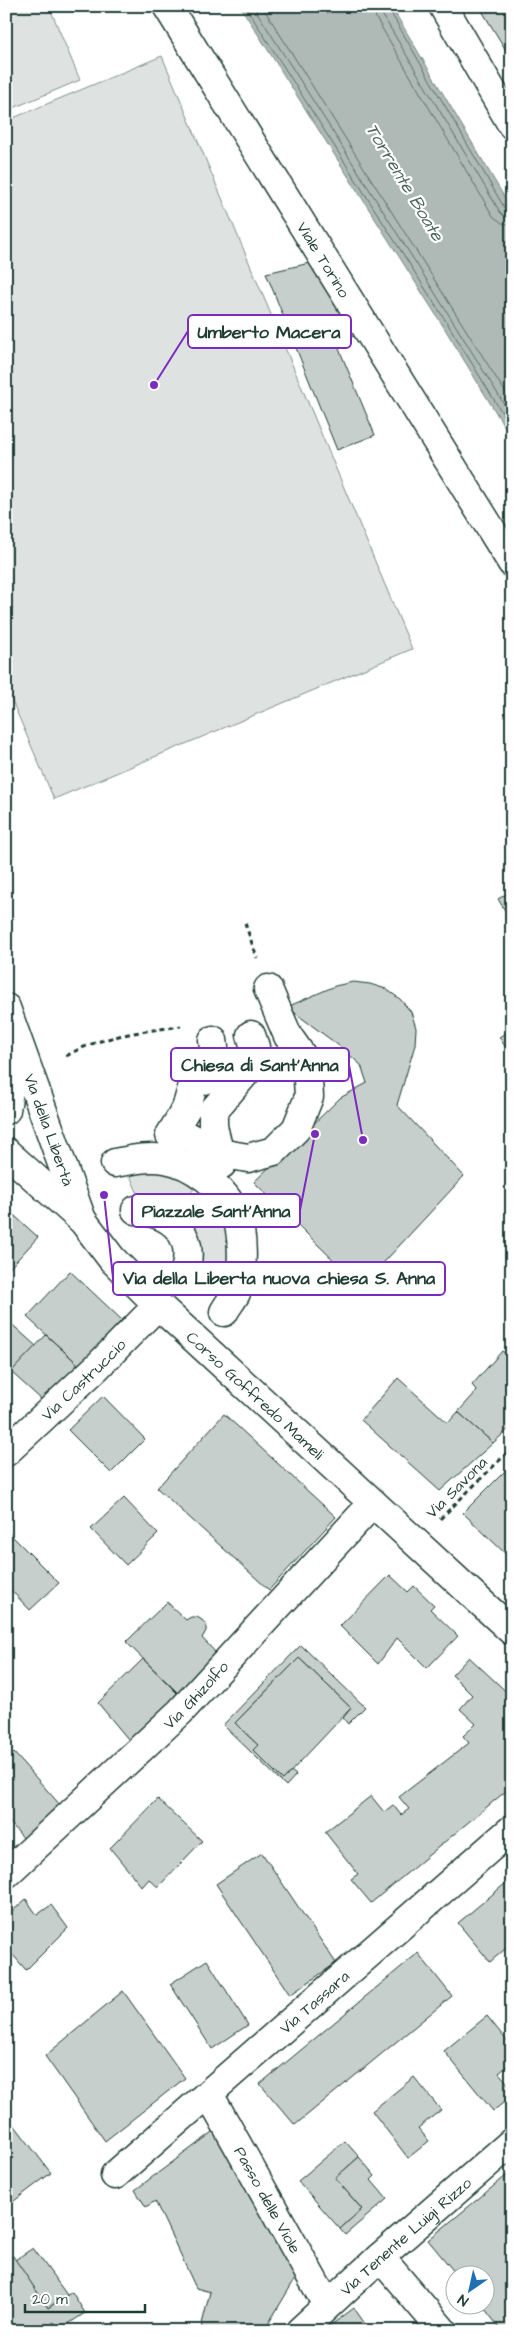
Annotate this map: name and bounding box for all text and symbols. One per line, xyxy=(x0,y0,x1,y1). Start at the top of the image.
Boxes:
water label: Torrente Boate xyxy=(360,119,450,247)
street label: Viale Torino xyxy=(291,218,355,302)
callout: Umberto Macera xyxy=(188,315,351,348)
text: Umberto Macera xyxy=(198,320,341,345)
callout: Chiesa di Sant'Anna xyxy=(171,1048,349,1081)
text: Chiesa di Sant'Anna xyxy=(181,1053,339,1078)
street label: Via della Libertà xyxy=(18,1071,79,1189)
callout: Piazzale Sant'Anna xyxy=(132,1194,300,1227)
text: Piazzale Sant'Anna xyxy=(142,1199,291,1224)
callout: Via della Liberta nuova chiesa S. Anna xyxy=(113,1262,445,1295)
text: Via della Liberta nuova chiesa S. Anna xyxy=(122,1266,436,1291)
street label: Corso Goffredo Mameli xyxy=(181,1327,329,1465)
street label: Via Castruccio xyxy=(37,1334,131,1426)
street label: Via Savona xyxy=(421,1452,492,1523)
street label: Via Ghizolfo xyxy=(159,1656,234,1734)
street label: Via Tassara xyxy=(275,1966,354,2039)
street label: Passo delle Viole xyxy=(228,2143,306,2258)
street label: Via Tenente Luigi Rizzo xyxy=(335,2172,477,2301)
north arrow xyxy=(446,2264,496,2314)
scale bar xyxy=(25,2282,145,2314)
text: 20 m xyxy=(32,2289,68,2310)
text: N xyxy=(454,2289,473,2311)

